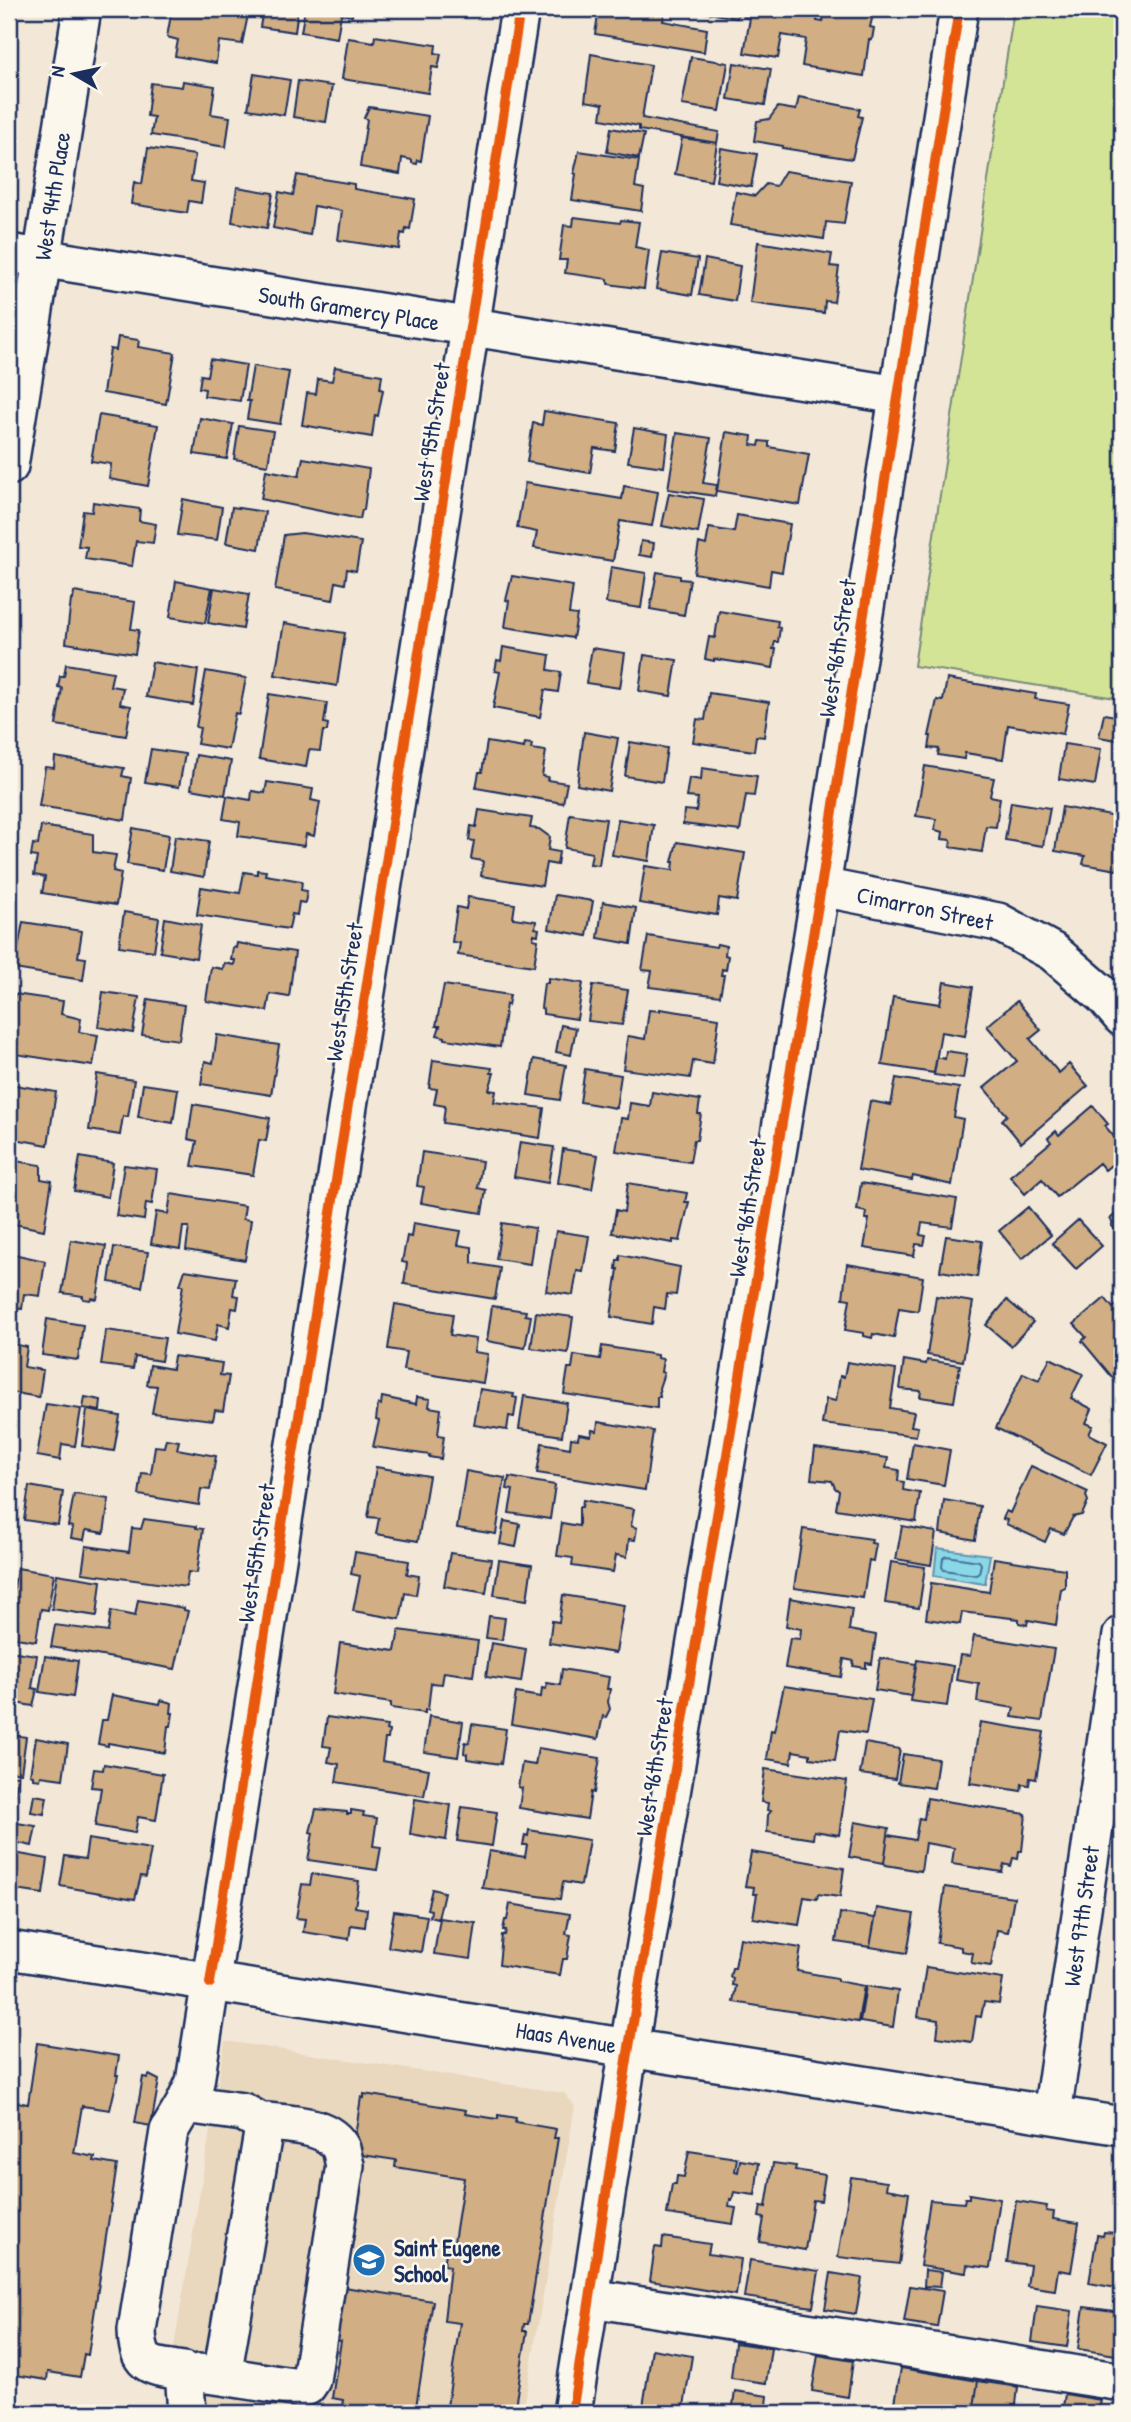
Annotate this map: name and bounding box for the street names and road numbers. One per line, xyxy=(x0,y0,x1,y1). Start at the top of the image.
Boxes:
street label: West 94th Place xyxy=(27,130,77,262)
street label: South Gramercy Place xyxy=(256,278,442,338)
street label: West 95th Street xyxy=(405,359,457,504)
street label: West 96th Street xyxy=(811,576,863,719)
street label: Cimarron Street xyxy=(854,878,997,938)
street label: West 95th Street xyxy=(318,919,370,1064)
street label: West 96th Street xyxy=(721,1136,773,1279)
street label: West 95th Street xyxy=(230,1480,282,1625)
street label: West 96th Street xyxy=(628,1695,680,1838)
street label: West 97th Street xyxy=(1056,1843,1106,1988)
street label: Haas Avenue xyxy=(514,2014,618,2060)

